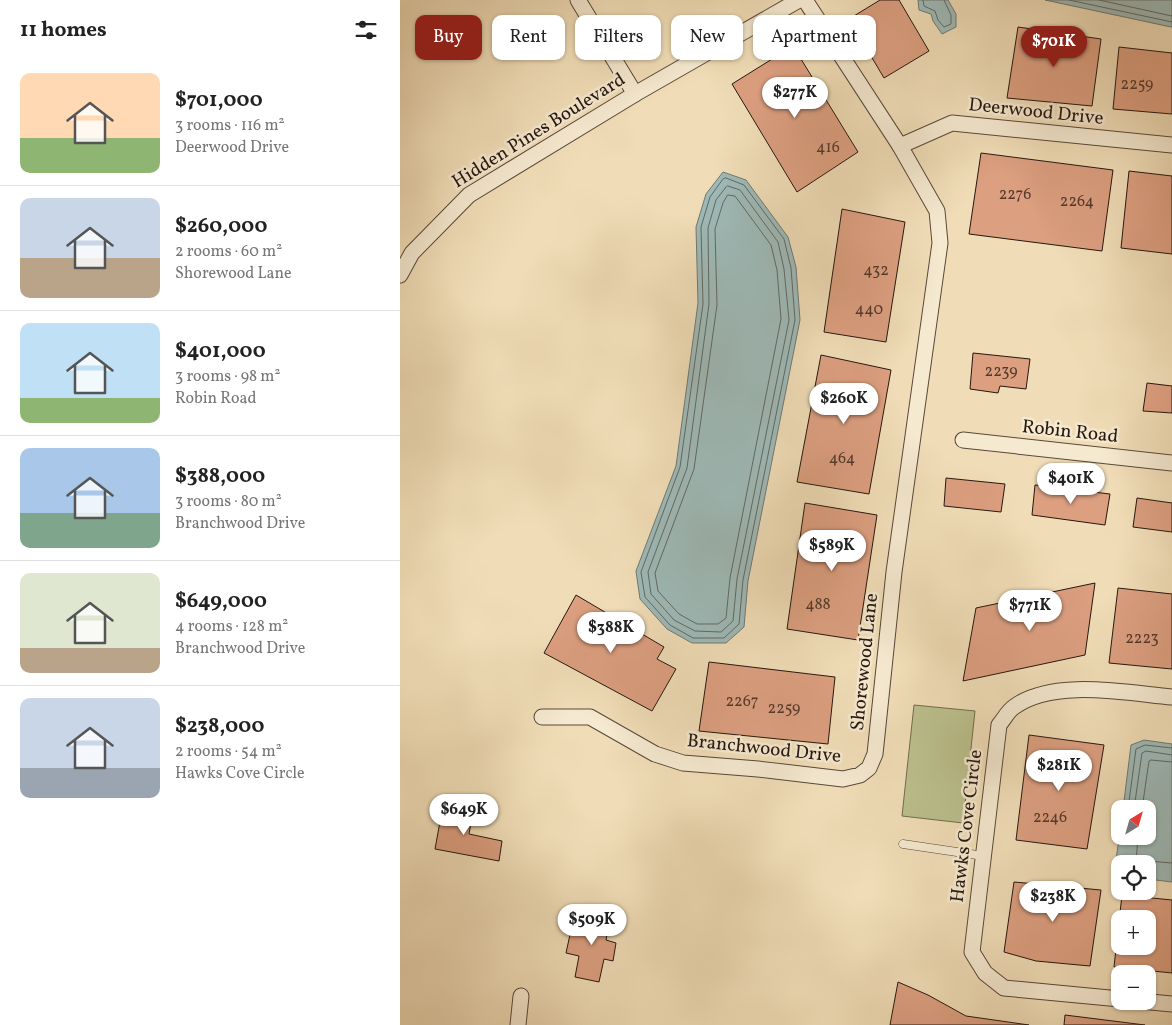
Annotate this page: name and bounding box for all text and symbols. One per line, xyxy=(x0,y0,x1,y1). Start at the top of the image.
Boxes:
chip: Buy xyxy=(415,15,482,60)
chip: Rent xyxy=(492,15,565,60)
chip: Filters xyxy=(575,15,661,60)
chip: New xyxy=(671,15,743,60)
chip: Apartment xyxy=(753,15,876,60)
text: 11 homes xyxy=(20,16,107,45)
icon: filters xyxy=(352,16,380,44)
pin: $701K xyxy=(1019,26,1089,68)
text: $701K xyxy=(1032,31,1076,53)
street label: Hidden Pines Boulevard xyxy=(447,67,631,195)
house number: 2259 xyxy=(1121,74,1153,96)
pin: $277K xyxy=(760,76,830,119)
text: $277K xyxy=(773,82,817,104)
text: $701,000 xyxy=(175,86,263,115)
street label: Deerwood Drive xyxy=(967,92,1105,132)
icon: home xyxy=(60,93,120,153)
text: 3 rooms · 116 m² xyxy=(175,115,284,137)
text: Deerwood Drive xyxy=(175,137,289,159)
house number: 416 xyxy=(816,137,840,159)
house number: 2276 xyxy=(999,184,1031,206)
house number: 2264 xyxy=(1060,191,1094,213)
text: $260,000 xyxy=(175,212,267,241)
icon: home xyxy=(60,218,120,278)
text: 2 rooms · 60 m² xyxy=(175,241,282,263)
house number: 432 xyxy=(863,260,889,282)
text: Shorewood Lane xyxy=(175,263,292,285)
house number: 440 xyxy=(855,299,883,321)
text: $401,000 xyxy=(175,337,266,366)
icon: home xyxy=(60,343,120,403)
house number: 2239 xyxy=(985,361,1017,383)
text: 3 rooms · 98 m² xyxy=(175,366,280,388)
pin: $260K xyxy=(809,382,879,425)
text: Robin Road xyxy=(175,388,256,410)
text: $260K xyxy=(820,388,868,410)
street label: Robin Road xyxy=(1021,414,1119,450)
house number: 464 xyxy=(829,448,855,470)
text: $388,000 xyxy=(175,462,265,491)
pin: $401K xyxy=(1036,462,1106,505)
icon: home xyxy=(60,468,120,528)
text: $401K xyxy=(1048,468,1094,490)
text: 3 rooms · 80 m² xyxy=(175,491,282,513)
text: Branchwood Drive xyxy=(175,513,305,535)
pin: $589K xyxy=(797,530,867,572)
text: $589K xyxy=(809,535,855,557)
text: $649,000 xyxy=(175,587,267,616)
pin: $771K xyxy=(995,590,1065,632)
street label: Shorewood Lane xyxy=(845,592,885,732)
icon: home xyxy=(60,593,120,653)
house number: 488 xyxy=(805,594,831,616)
text: $771K xyxy=(1009,595,1051,617)
pin: $388K xyxy=(576,612,646,654)
text: 4 rooms · 128 m² xyxy=(175,616,288,638)
text: $388K xyxy=(588,617,634,639)
house number: 2223 xyxy=(1125,628,1159,650)
text: Branchwood Drive xyxy=(175,638,305,660)
house number: 2267 xyxy=(725,691,759,713)
house number: 2259 xyxy=(768,698,800,720)
text: $238,000 xyxy=(175,712,264,741)
icon: home xyxy=(60,718,120,778)
street label: Branchwood Drive xyxy=(686,728,842,770)
text: 2 rooms · 54 m² xyxy=(175,741,282,763)
street label: Hawks Cove Circle xyxy=(945,748,989,904)
pin: $281K xyxy=(1024,750,1094,792)
text: $281K xyxy=(1037,755,1081,777)
text: Hawks Cove Circle xyxy=(175,763,305,785)
pin: $649K xyxy=(429,794,499,836)
text: $649K xyxy=(440,799,488,821)
north arrow xyxy=(1111,800,1156,845)
map controls xyxy=(1111,800,1156,1010)
house number: 2246 xyxy=(1033,807,1067,829)
button: locate xyxy=(1111,855,1156,900)
pin: $238K xyxy=(1018,880,1088,923)
text: $238K xyxy=(1030,886,1076,908)
pin: $509K xyxy=(557,904,627,946)
text: $509K xyxy=(569,909,615,931)
button: + xyxy=(1111,910,1156,955)
button: − xyxy=(1111,965,1156,1010)

